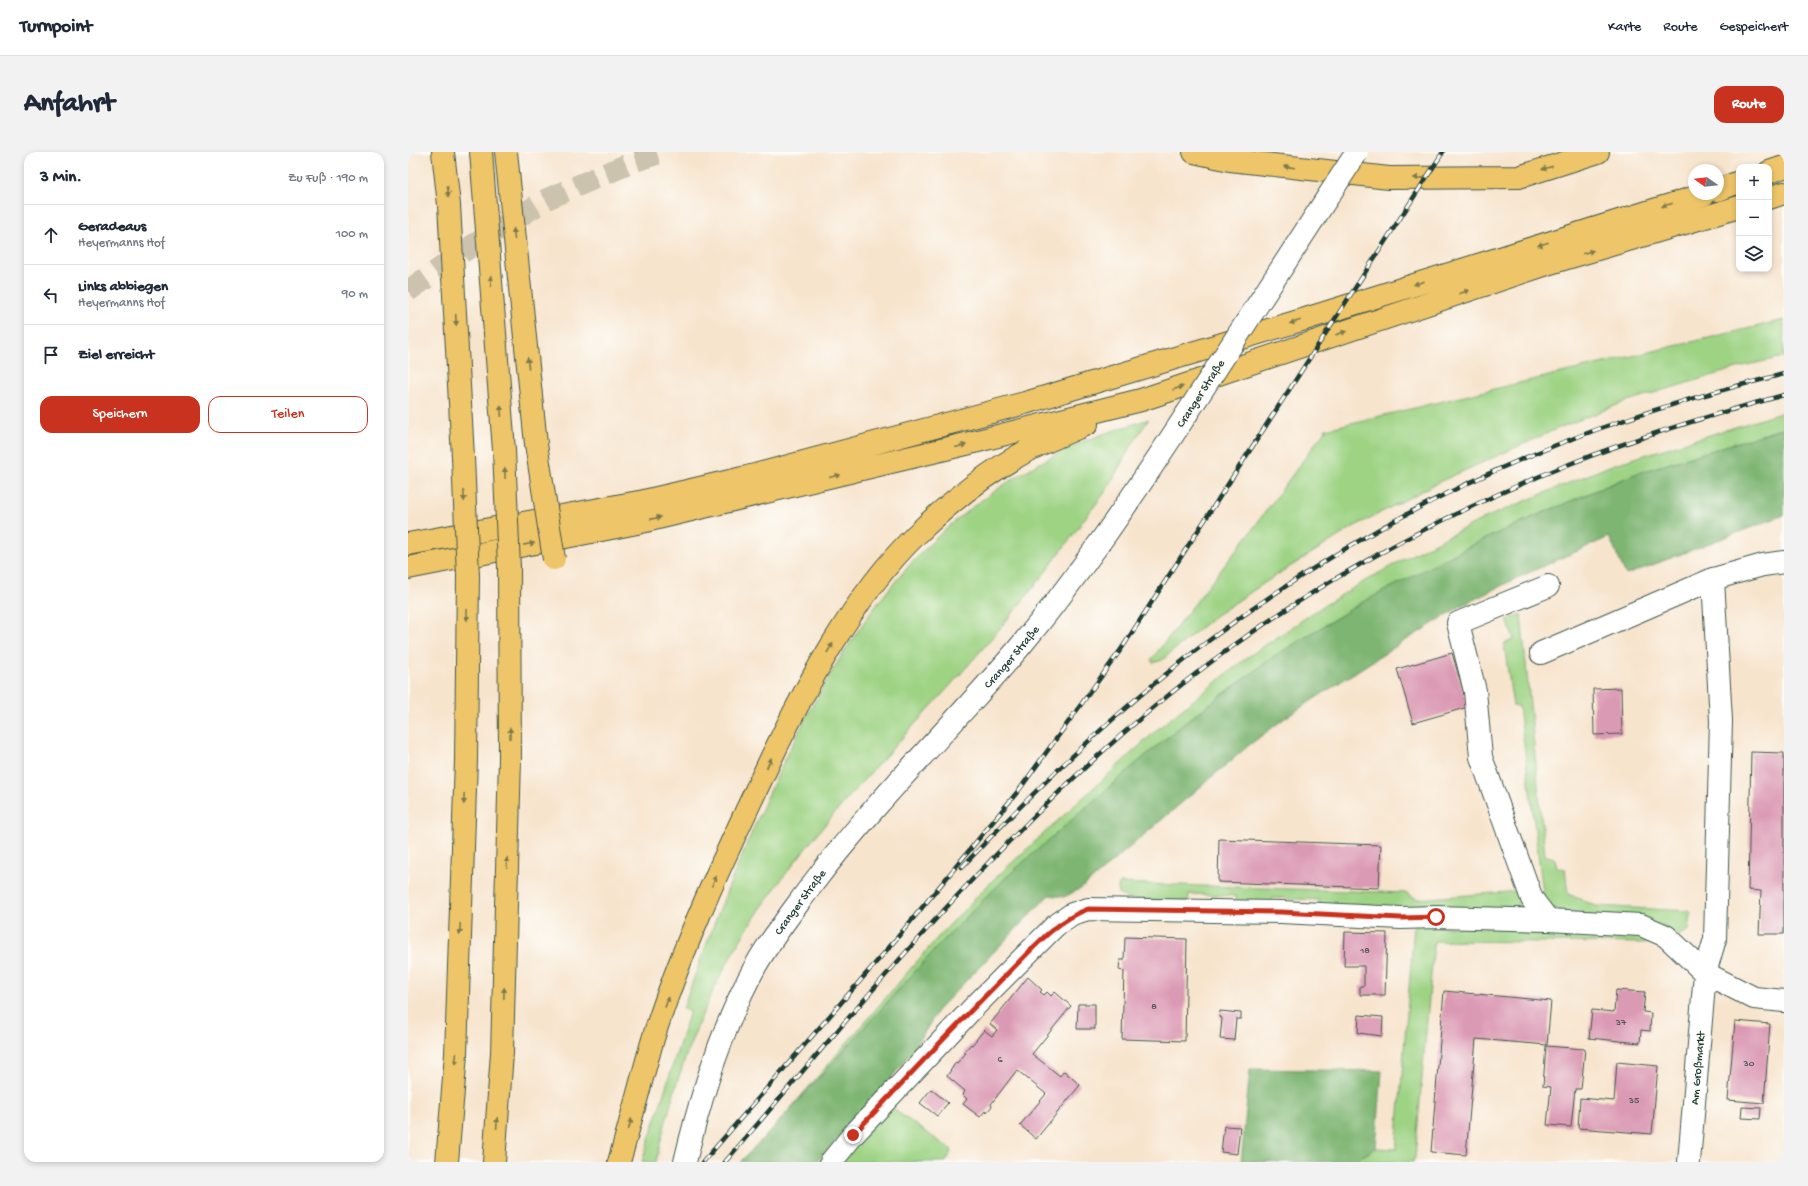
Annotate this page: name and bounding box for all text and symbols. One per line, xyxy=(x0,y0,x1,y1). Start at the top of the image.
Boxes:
text: Turnpoint xyxy=(20,16,92,39)
text: Karte xyxy=(1608,19,1641,36)
text: Route xyxy=(1663,19,1697,36)
text: Gespeichert xyxy=(1719,19,1788,36)
button: Route xyxy=(1714,86,1784,123)
text: Anfahrt xyxy=(24,88,114,121)
one-way arrow xyxy=(1283,164,1295,170)
north arrow xyxy=(1688,164,1724,200)
map controls xyxy=(1736,164,1772,272)
button: + xyxy=(1736,164,1772,200)
one-way arrow xyxy=(1541,165,1553,171)
text: 3 Min. xyxy=(40,168,82,188)
text: Zu Fuß · 190 m xyxy=(288,171,368,186)
one-way arrow xyxy=(1412,175,1425,181)
one-way arrow xyxy=(445,185,451,197)
button: − xyxy=(1736,200,1772,236)
one-way arrow xyxy=(1661,203,1673,209)
text: Geradeaus xyxy=(78,218,146,236)
icon: ahead xyxy=(40,224,62,246)
text: 100 m xyxy=(336,227,368,242)
one-way arrow xyxy=(511,228,518,240)
text: Heyermanns Hof xyxy=(78,236,165,251)
button: layers xyxy=(1736,236,1772,272)
one-way arrow xyxy=(1537,241,1549,247)
one-way arrow xyxy=(1582,249,1594,255)
one-way arrow xyxy=(487,275,494,287)
text: Links abbiegen xyxy=(78,278,168,296)
one-way arrow xyxy=(1413,280,1425,286)
icon: left xyxy=(40,284,62,306)
text: 90 m xyxy=(342,287,368,302)
one-way arrow xyxy=(1458,288,1470,294)
text: Heyermanns Hof xyxy=(78,296,165,311)
one-way arrow xyxy=(452,314,459,326)
one-way arrow xyxy=(1289,319,1301,325)
one-way arrow xyxy=(1335,330,1347,336)
icon: arrive xyxy=(40,344,62,366)
text: Ziel erreicht xyxy=(78,346,154,364)
one-way arrow xyxy=(525,357,531,369)
street label: Cranger Straße xyxy=(1175,357,1229,431)
one-way arrow xyxy=(1172,384,1184,390)
button: Speichern xyxy=(40,396,200,433)
button: Teilen xyxy=(208,396,368,433)
one-way arrow xyxy=(498,405,505,417)
one-way arrow xyxy=(955,442,967,448)
one-way arrow xyxy=(502,466,508,479)
one-way arrow xyxy=(828,473,841,479)
one-way arrow xyxy=(461,490,468,502)
one-way arrow xyxy=(650,515,662,521)
one-way arrow xyxy=(523,541,535,547)
one-way arrow xyxy=(464,609,470,622)
street label: Cranger Straße xyxy=(982,623,1044,692)
one-way arrow xyxy=(827,642,834,654)
one-way arrow xyxy=(507,726,513,739)
one-way arrow xyxy=(766,757,772,768)
one-way arrow xyxy=(461,793,468,805)
one-way arrow xyxy=(504,856,510,869)
street label: Cranger Straße xyxy=(772,867,831,938)
one-way arrow xyxy=(712,874,718,886)
route start xyxy=(1427,908,1445,926)
one-way arrow xyxy=(457,923,463,936)
house number: 18 xyxy=(1359,945,1370,957)
one-way arrow xyxy=(500,987,507,999)
one-way arrow xyxy=(664,995,670,1007)
house number: 8 xyxy=(1151,1001,1157,1013)
house number: 37 xyxy=(1615,1017,1627,1029)
street label: Am Großmarkt xyxy=(1689,1030,1709,1105)
one-way arrow xyxy=(452,1053,459,1065)
house number: 6 xyxy=(997,1054,1003,1066)
house number: 30 xyxy=(1743,1058,1755,1070)
house number: 35 xyxy=(1628,1095,1639,1107)
one-way arrow xyxy=(493,1117,500,1129)
one-way arrow xyxy=(627,1118,633,1130)
route end xyxy=(844,1126,862,1144)

